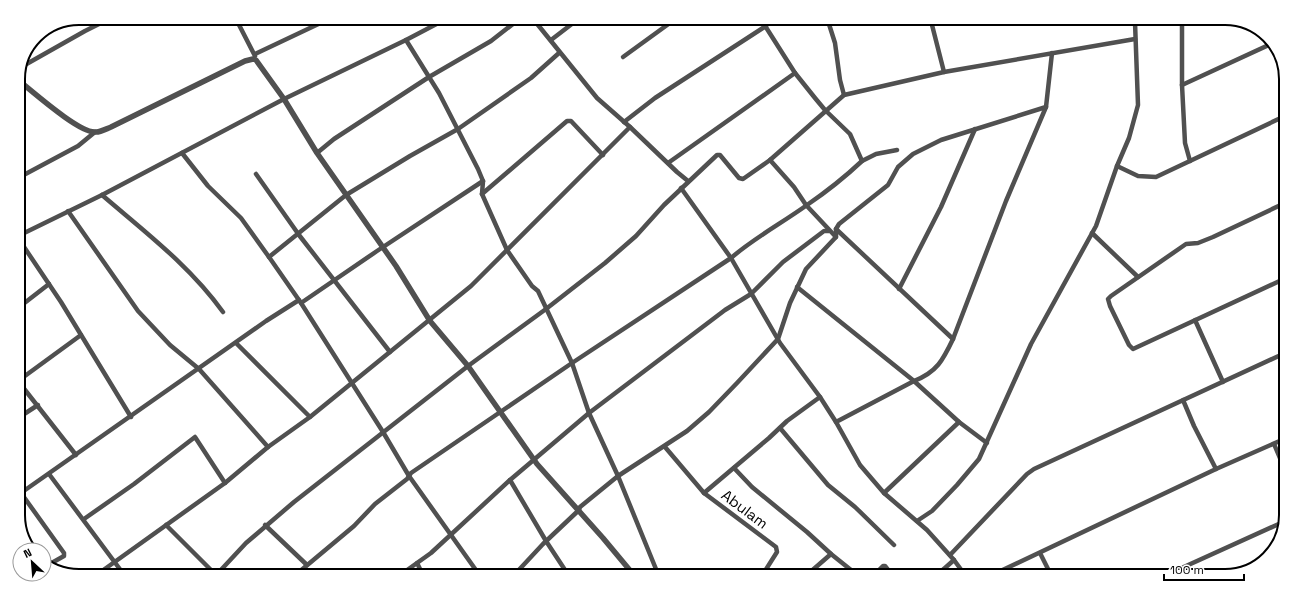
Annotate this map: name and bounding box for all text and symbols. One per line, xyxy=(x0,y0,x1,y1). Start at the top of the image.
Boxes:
street label: Abulam xyxy=(718,485,772,533)
north arrow xyxy=(12,542,52,582)
text: N xyxy=(21,545,34,561)
scale bar xyxy=(1164,556,1244,582)
text: 100 m xyxy=(1170,562,1204,578)

